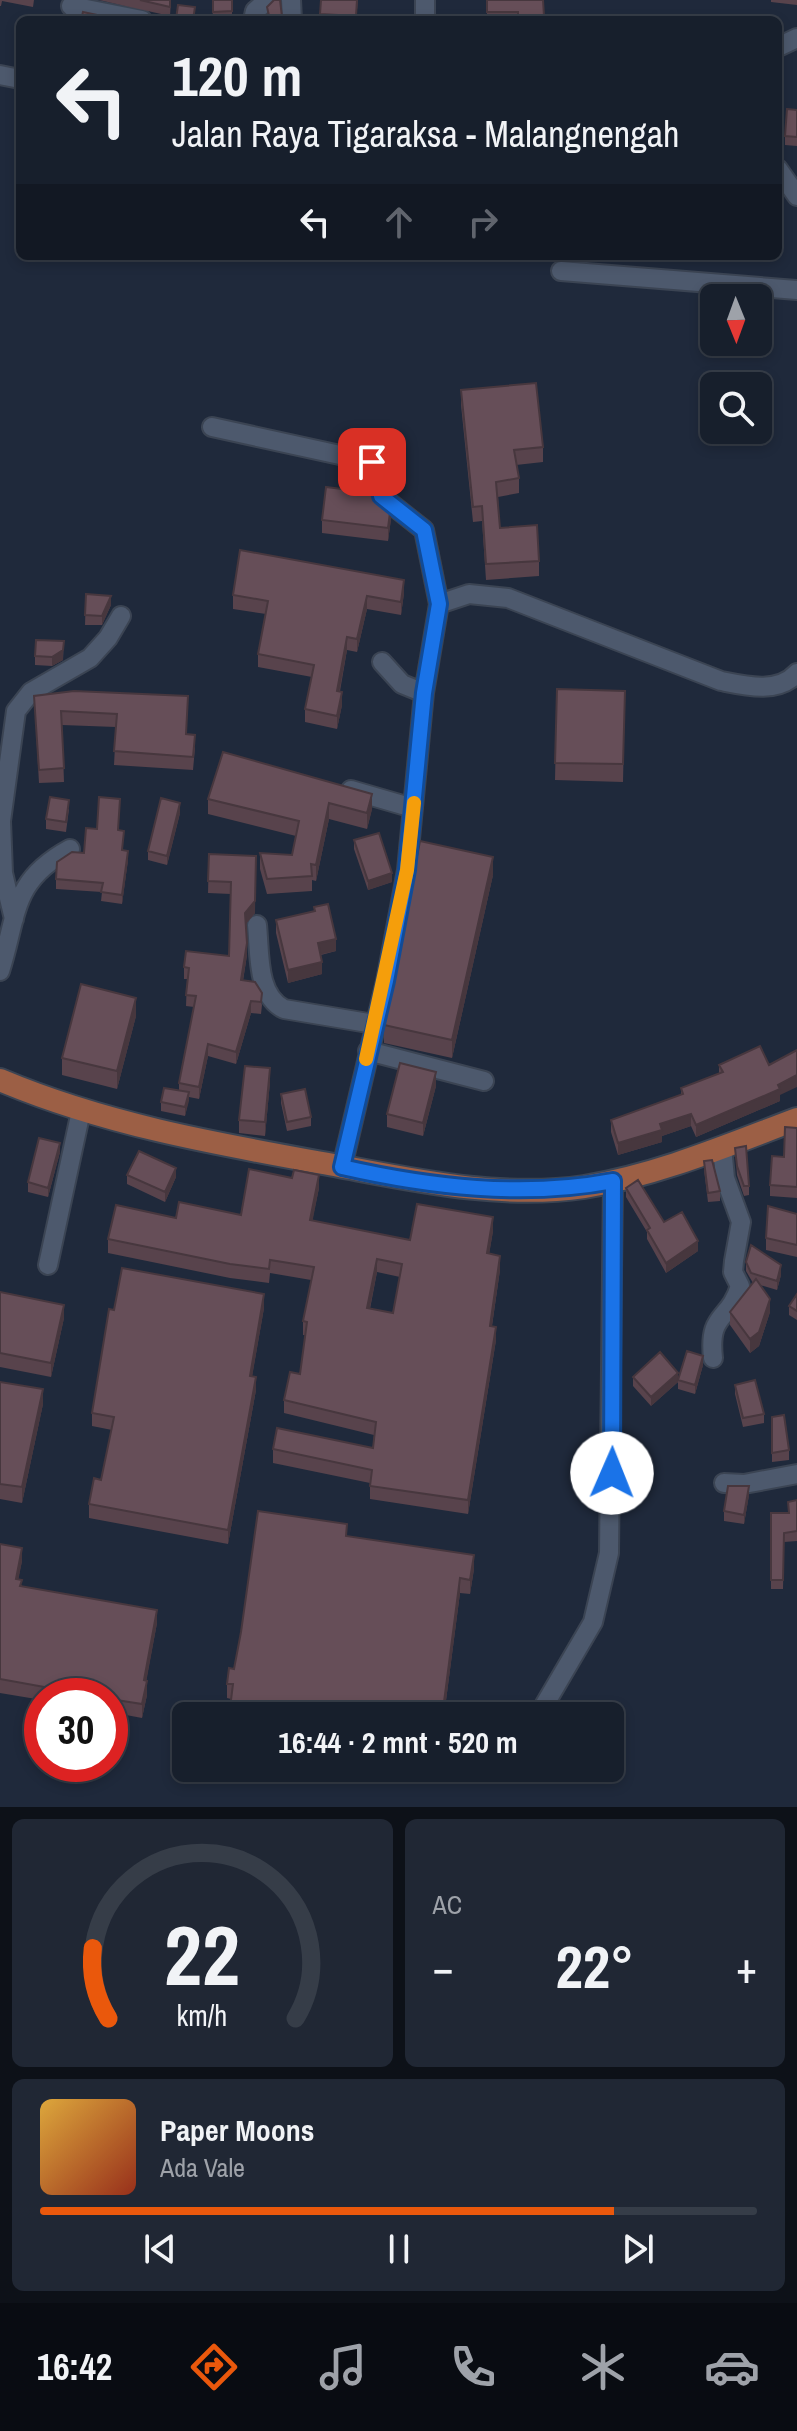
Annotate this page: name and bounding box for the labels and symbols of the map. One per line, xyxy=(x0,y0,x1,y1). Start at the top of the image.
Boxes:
north arrow xyxy=(700,284,772,356)
pin xyxy=(338,428,406,496)
position arrow xyxy=(570,1431,654,1515)
speed limit sign: 30 xyxy=(24,1678,128,1782)

